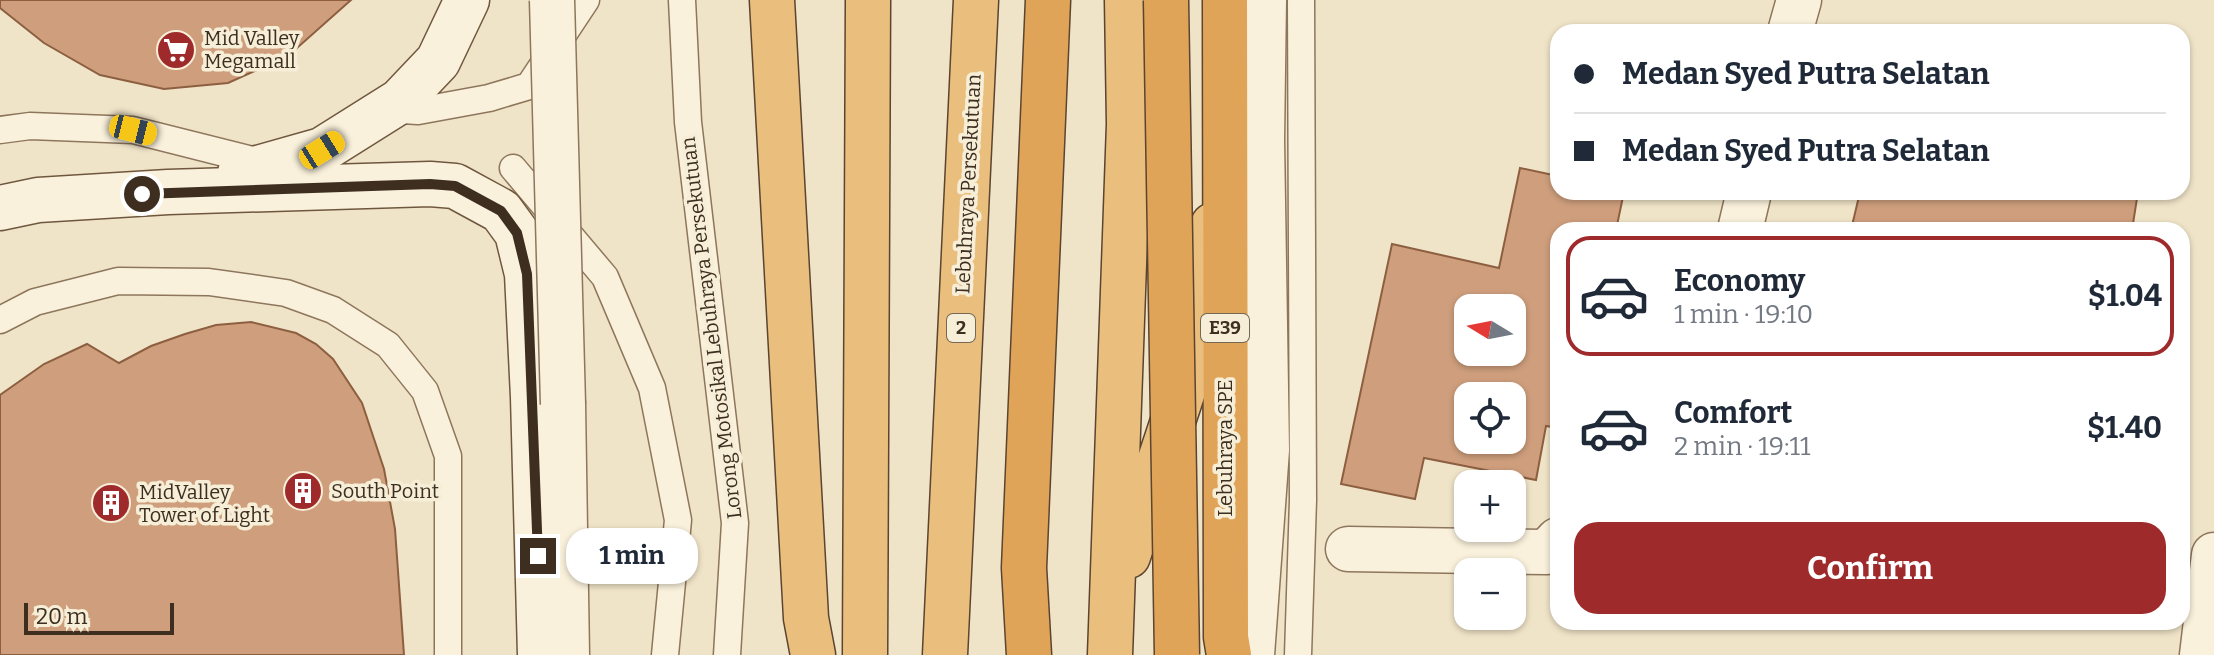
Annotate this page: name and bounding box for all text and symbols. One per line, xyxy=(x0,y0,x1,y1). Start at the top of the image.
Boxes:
place label: Mid Valley Megamall xyxy=(204,26,300,73)
supermarket icon: Mid Valley Megamall xyxy=(155,29,197,71)
text: Medan Syed Putra Selatan xyxy=(1622,56,1990,92)
street label: Lebuhraya Persekutuan xyxy=(950,73,986,295)
car xyxy=(107,113,159,147)
car xyxy=(295,127,349,173)
text: Medan Syed Putra Selatan xyxy=(1622,133,1990,169)
street label: Lorong Motosikal Lebuhraya Persekutuan xyxy=(676,135,746,520)
route start xyxy=(124,176,160,212)
icon: car xyxy=(1578,260,1650,332)
text: Economy xyxy=(1674,263,1805,299)
text: $1.04 xyxy=(2088,278,2162,314)
north arrow xyxy=(1454,294,1526,366)
map controls xyxy=(1454,294,1526,630)
text: 1 min · 19:10 xyxy=(1674,299,1813,330)
road number: 2 xyxy=(947,314,975,342)
road number: E39 xyxy=(1201,314,1249,342)
street label: Lebuhraya SPE xyxy=(1213,379,1237,517)
button: locate xyxy=(1454,382,1526,454)
icon: car xyxy=(1578,392,1650,464)
text: Comfort xyxy=(1674,395,1792,431)
text: $1.40 xyxy=(2087,410,2162,446)
text: 2 min · 19:11 xyxy=(1674,431,1811,462)
building icon: South Point xyxy=(282,470,324,512)
button: + xyxy=(1454,470,1526,542)
place label: South Point xyxy=(331,479,439,503)
place label: MidValley Tower of Light xyxy=(139,480,270,527)
building icon: MidValley Tower of Light xyxy=(90,482,132,524)
button: Confirm xyxy=(1574,522,2166,614)
callout: 1 min xyxy=(566,528,698,584)
route end xyxy=(520,538,556,574)
text: 1 min xyxy=(599,540,665,571)
button: − xyxy=(1454,558,1526,630)
scale bar xyxy=(24,599,174,635)
text: 20 m xyxy=(36,603,87,630)

